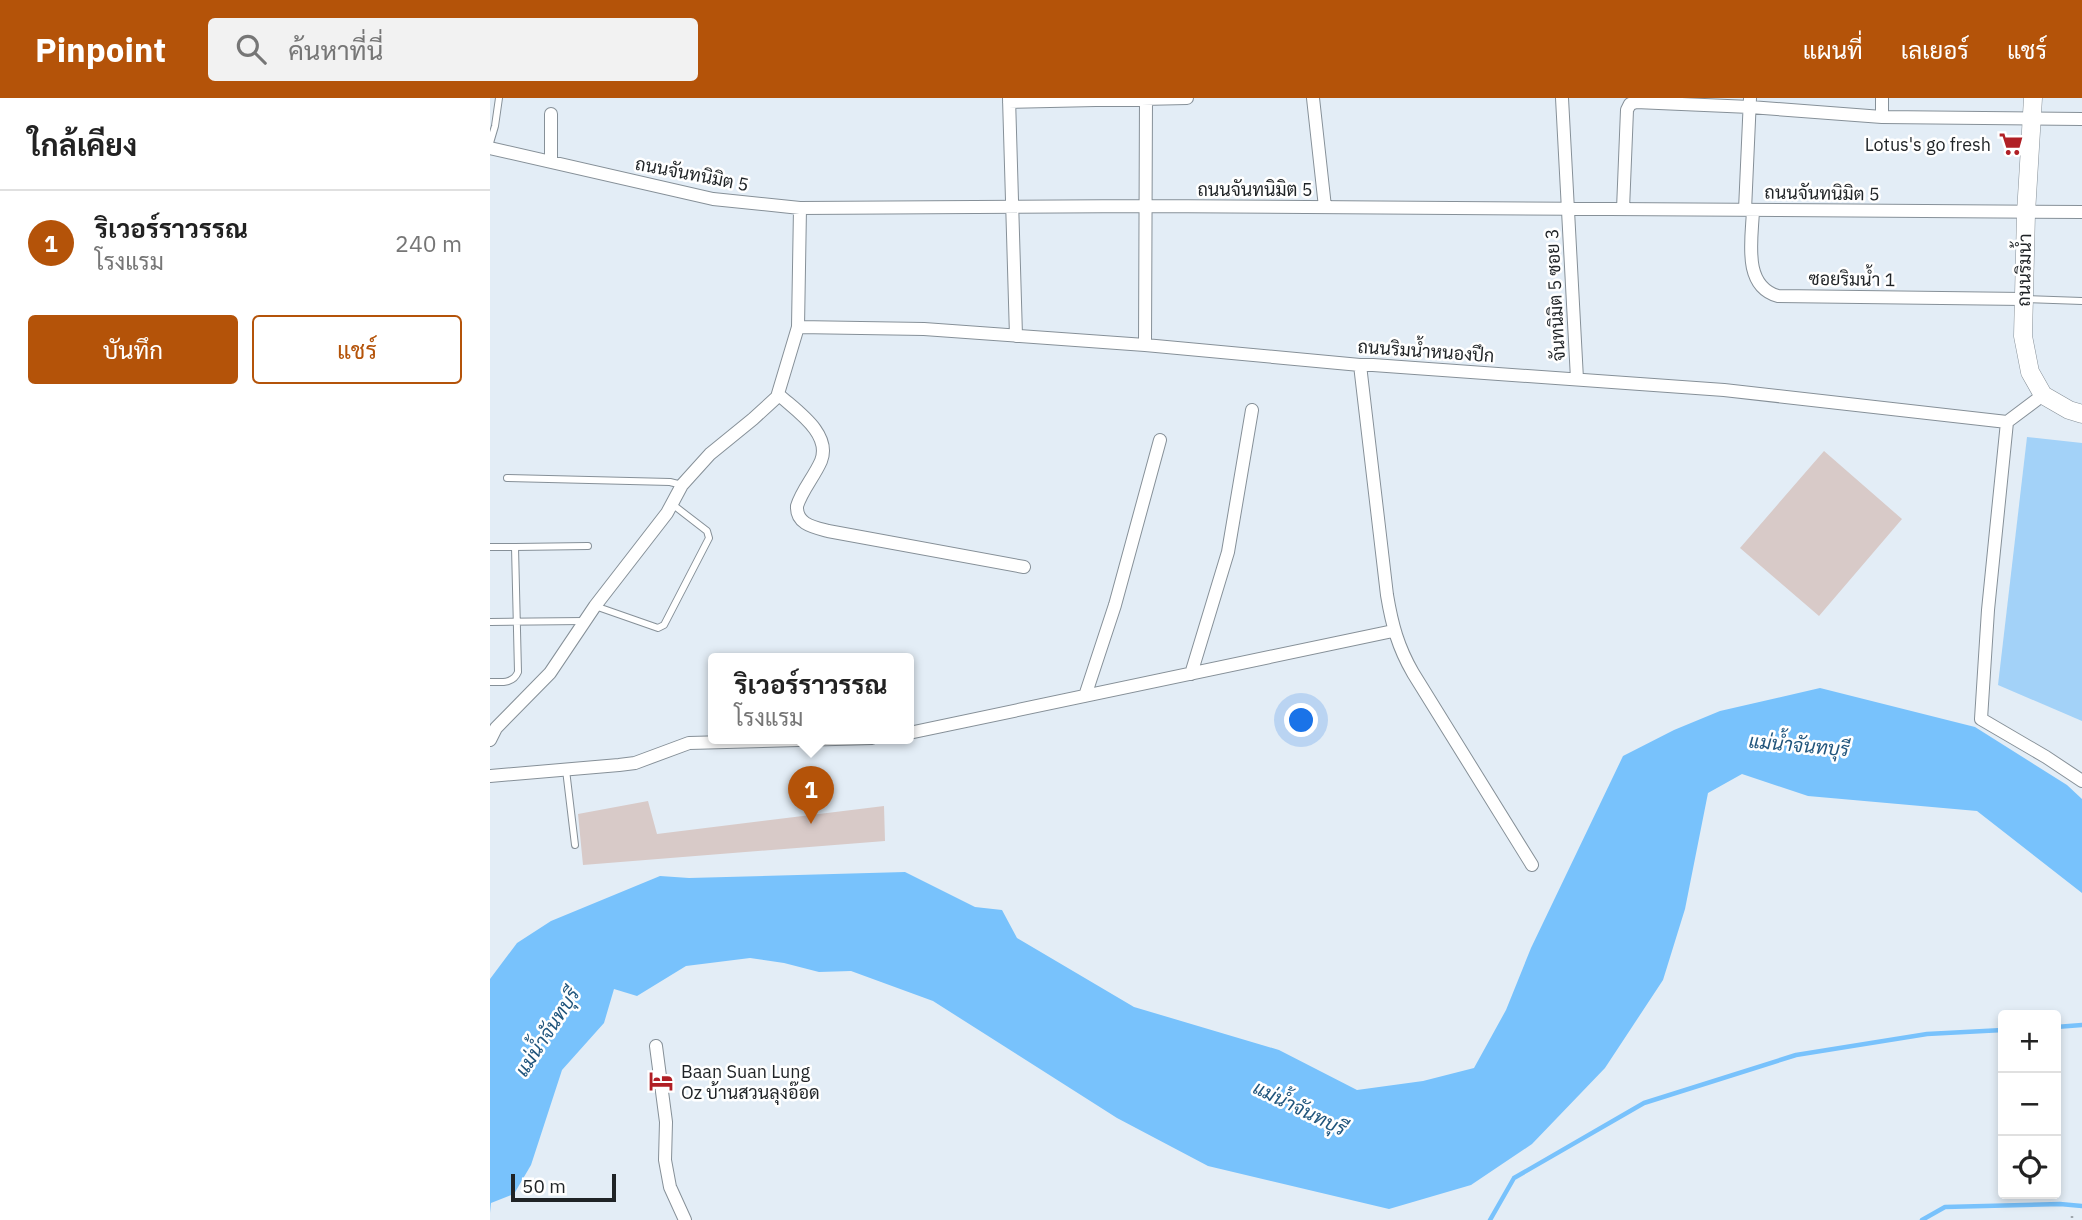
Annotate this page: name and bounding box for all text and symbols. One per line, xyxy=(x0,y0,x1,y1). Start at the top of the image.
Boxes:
search box xyxy=(208,18,698,81)
text: Pinpoint xyxy=(35,28,166,71)
icon: search xyxy=(232,30,270,68)
text: ค้นหาที่นี่ xyxy=(288,33,383,67)
text: แผนที่ xyxy=(1803,34,1863,66)
text: เลเยอร์ xyxy=(1901,34,1969,66)
text: แชร์ xyxy=(2007,34,2047,66)
text: ใกล้เคียง xyxy=(28,125,137,164)
supermarket icon: Lotus's go fresh xyxy=(1997,130,2025,158)
place label: Lotus's go fresh xyxy=(1865,133,1991,156)
street label: ถนนจันทนิมิต 5 xyxy=(633,152,751,196)
street label: ถนนจันทนิมิต 5 xyxy=(1197,178,1313,201)
street label: ถนนจันทนิมิต 5 xyxy=(1764,180,1880,206)
text: ริเวอร์ราวรรณ xyxy=(95,211,248,245)
text: 1 xyxy=(44,228,58,258)
text: 240 m xyxy=(395,228,462,258)
street label: จันทนิมิต 5 ซอย 3 xyxy=(1540,228,1570,362)
street label: ถนนริมน้ำ xyxy=(2008,233,2036,307)
text: โรงแรม xyxy=(95,246,164,276)
street label: ซอยริมน้ำ 1 xyxy=(1808,263,1896,291)
button: บันทึก xyxy=(28,315,238,384)
button: แชร์ xyxy=(252,315,462,384)
street label: ถนนริมน้ำหนองปึก xyxy=(1357,331,1496,367)
popup xyxy=(708,653,914,744)
text: ริเวอร์ราวรรณ xyxy=(735,667,887,701)
text: โรงแรม xyxy=(735,702,803,732)
your location xyxy=(1284,703,1318,737)
water label: แม่น้ำจันทบุรี xyxy=(1748,726,1851,762)
pin: 1 xyxy=(788,766,834,824)
water label: แม่น้ำจันทบุรี xyxy=(507,981,586,1081)
map controls xyxy=(1998,1010,2061,1199)
button: + xyxy=(1998,1010,2061,1073)
place label: Baan Suan Lung Oz บ้านสวนลุงอ๊อด xyxy=(681,1060,820,1105)
hotel icon: Baan Suan Lung Oz บ้านสวนลุงอ๊อด xyxy=(647,1067,675,1095)
water label: แม่น้ำจันทบุรี xyxy=(1249,1072,1353,1142)
button: − xyxy=(1998,1073,2061,1136)
button: locate xyxy=(1998,1136,2061,1199)
scale bar xyxy=(511,1171,616,1203)
text: 50 m xyxy=(522,1174,566,1198)

